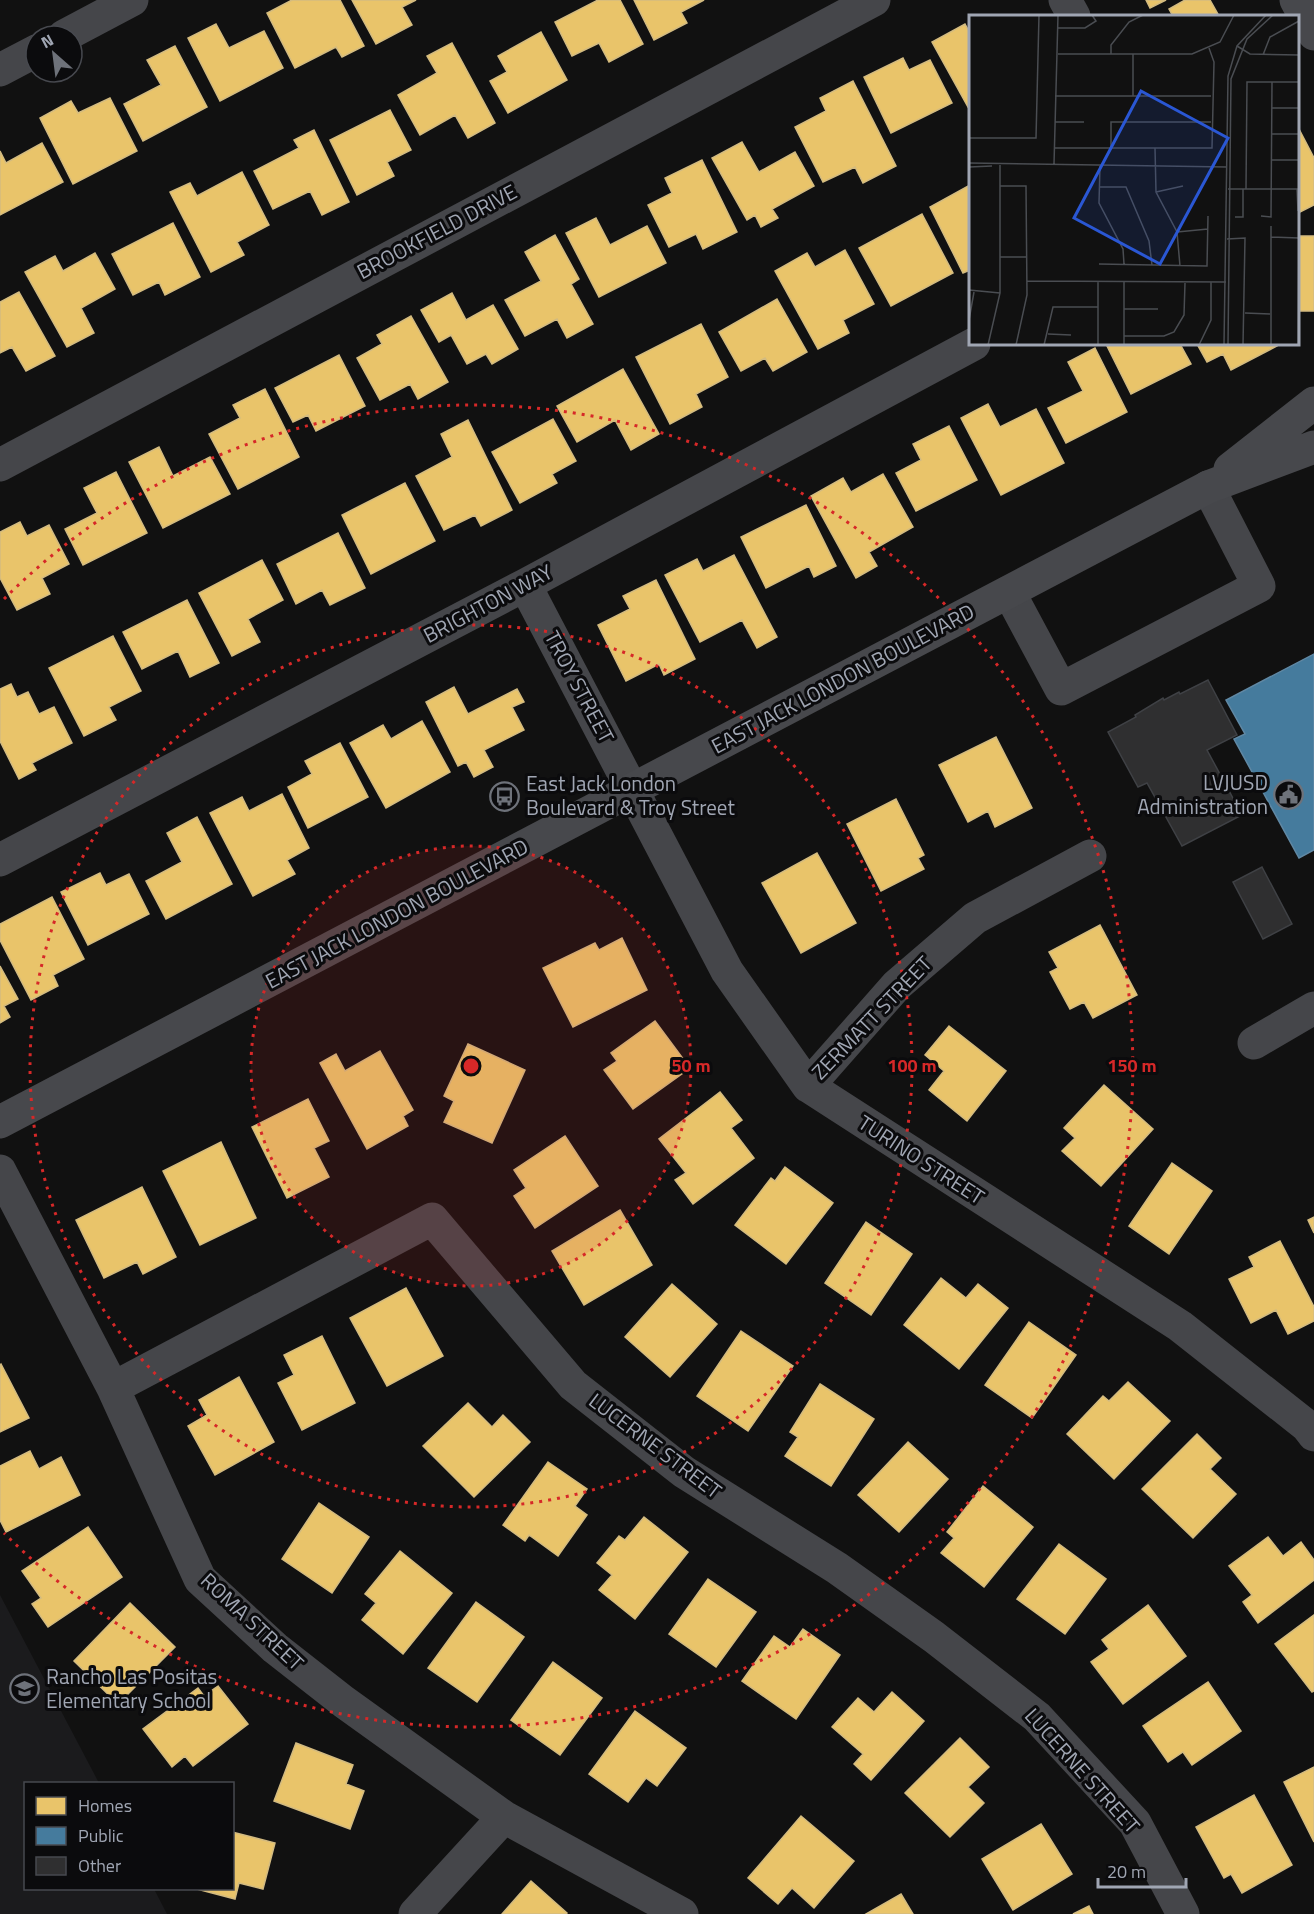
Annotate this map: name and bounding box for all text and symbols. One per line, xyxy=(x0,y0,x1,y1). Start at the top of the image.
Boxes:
inset map xyxy=(969,15,1299,345)
north arrow xyxy=(24,24,84,84)
text: N xyxy=(36,28,57,54)
street label: BROOKFIELD DRIVE xyxy=(351,175,522,287)
street label: BRIGHTON WAY xyxy=(417,555,559,651)
street label: EAST JACK LONDON BOULEVARD xyxy=(705,595,980,761)
street label: TROY STREET xyxy=(537,625,623,748)
place label: LVJUSD Administration xyxy=(1137,766,1268,822)
place label: East Jack London Boulevard & Troy Street xyxy=(526,767,735,823)
public building icon: LVJUSD Administration xyxy=(1273,779,1305,811)
bus stop icon: East Jack London Boulevard & Troy Street xyxy=(489,780,521,812)
street label: EAST JACK LONDON BOULEVARD xyxy=(259,830,534,996)
street label: ZERMATT STREET xyxy=(804,948,939,1086)
text: 50 m xyxy=(671,1052,711,1079)
text: 100 m xyxy=(887,1052,937,1079)
text: 150 m xyxy=(1107,1052,1157,1079)
centre of rings xyxy=(461,1056,481,1076)
street label: TURINO STREET xyxy=(852,1106,991,1212)
street label: LUCERNE STREET xyxy=(582,1384,729,1506)
street label: ROMA STREET xyxy=(194,1565,312,1678)
place label: Rancho Las Positas Elementary School xyxy=(46,1660,217,1716)
school or university icon: Rancho Las Positas Elementary School xyxy=(9,1673,41,1705)
street label: LUCERNE STREET xyxy=(1018,1700,1148,1840)
legend xyxy=(24,1782,234,1890)
text: Homes xyxy=(78,1792,132,1819)
text: Public xyxy=(78,1822,124,1849)
scale bar xyxy=(1098,1851,1186,1889)
text: Other xyxy=(78,1852,121,1879)
text: 20 m xyxy=(1107,1858,1146,1885)

